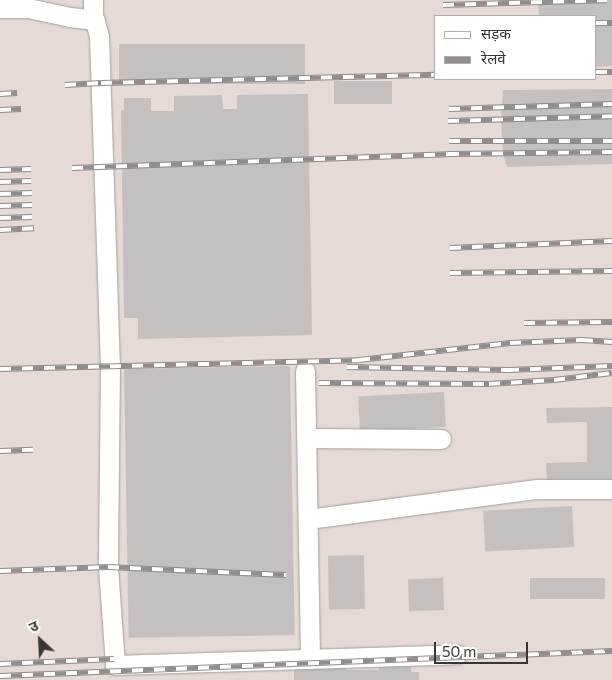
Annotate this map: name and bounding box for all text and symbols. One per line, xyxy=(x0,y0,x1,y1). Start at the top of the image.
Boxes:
legend xyxy=(434,15,597,80)
text: सड़क xyxy=(481,24,511,42)
text: रेलवे xyxy=(481,49,506,67)
north arrow xyxy=(15,615,65,665)
text: उ xyxy=(26,617,41,635)
scale bar xyxy=(437,632,531,664)
text: 50 m xyxy=(442,642,476,660)

